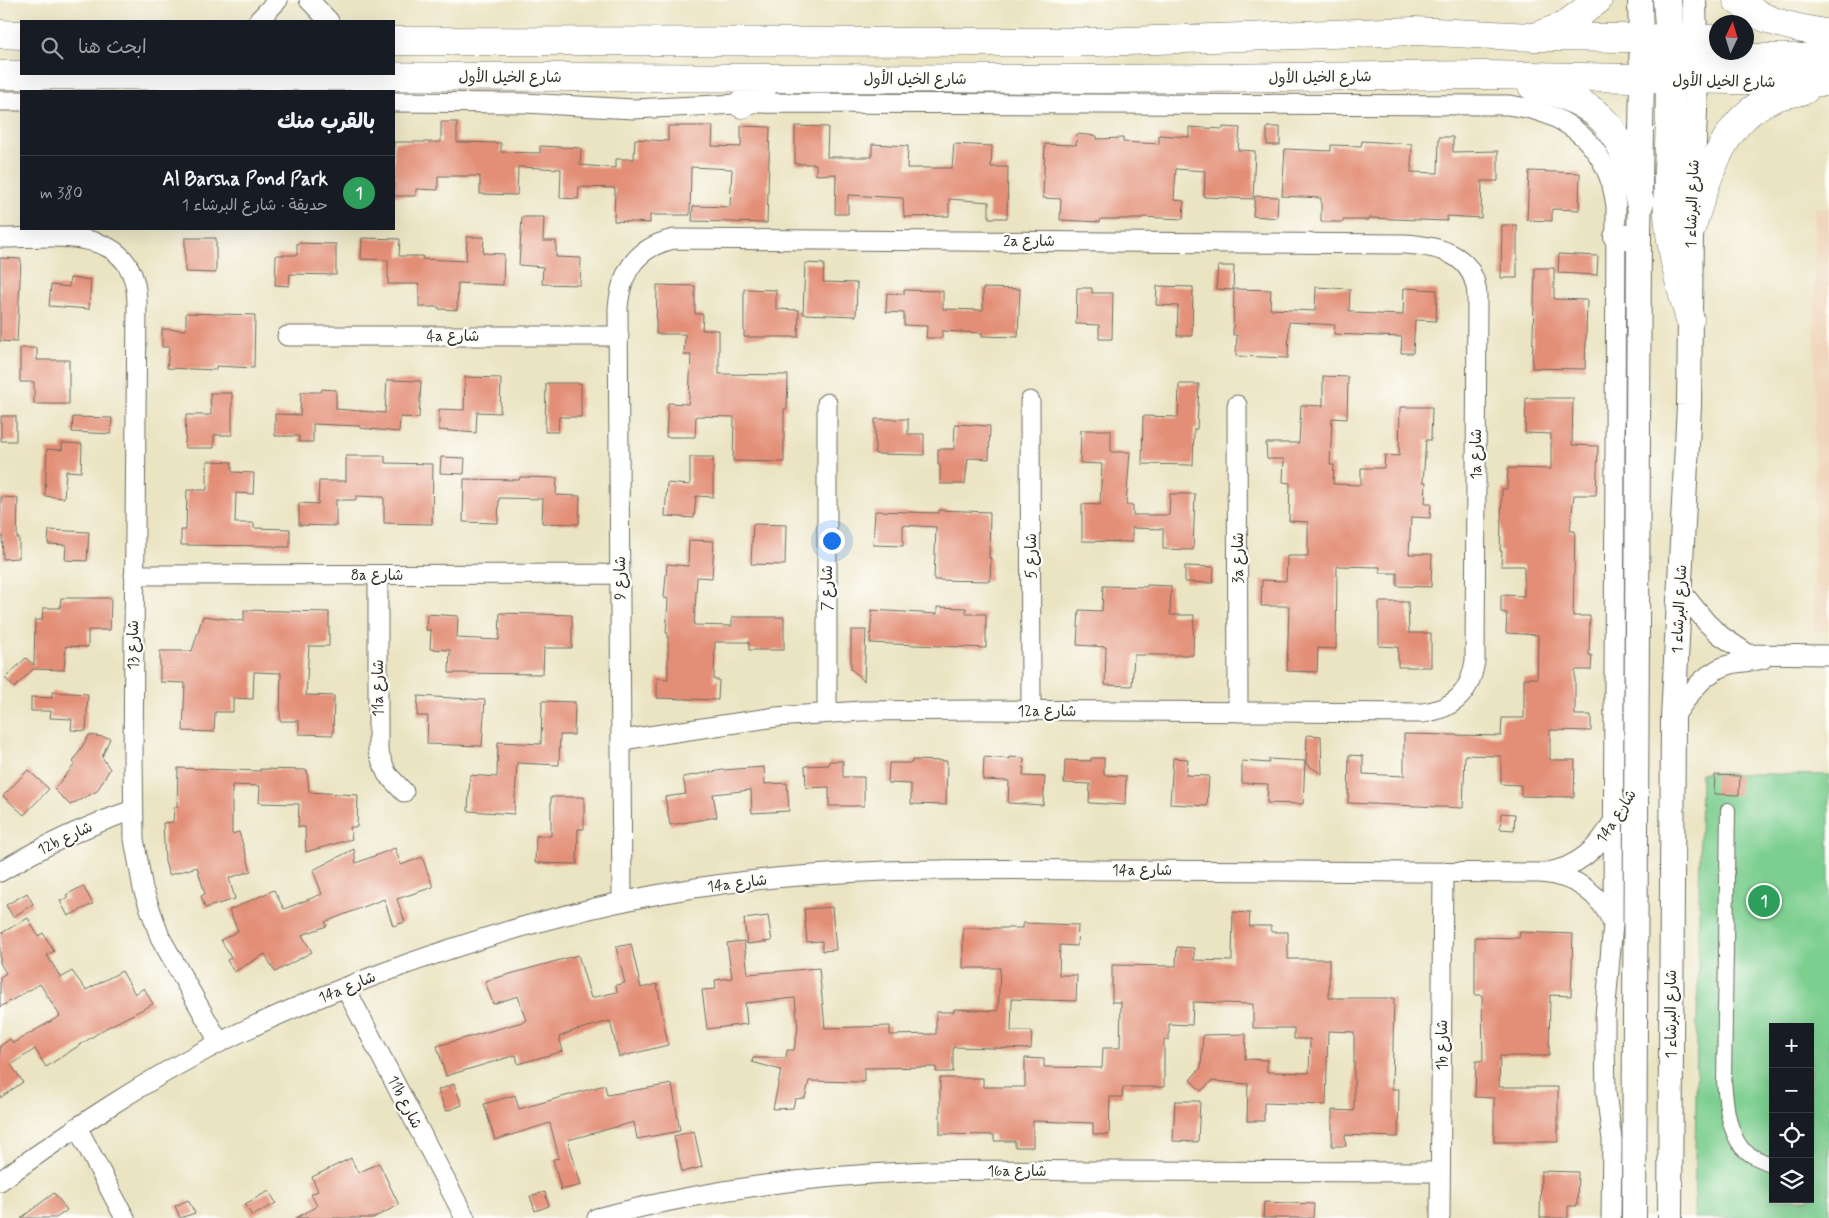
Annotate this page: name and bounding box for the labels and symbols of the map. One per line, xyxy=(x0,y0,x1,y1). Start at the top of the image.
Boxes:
north arrow xyxy=(1709,15,1754,60)
street label: شارع الخيل الأول xyxy=(1268,66,1372,89)
street label: شارع الخيل الأول xyxy=(458,67,562,88)
street label: شارع الخيل الأول xyxy=(863,69,967,90)
street label: شارع الخيل الأول xyxy=(1672,70,1776,93)
street label: شارع البرشاء 1 xyxy=(1681,159,1705,249)
street label: 2a شارع xyxy=(1003,232,1055,252)
street label: 4a شارع xyxy=(427,327,479,347)
street label: 1a شارع xyxy=(1467,429,1487,479)
your location xyxy=(819,528,845,554)
street label: 3a شارع xyxy=(1229,532,1249,584)
street label: شارع 5 xyxy=(1022,533,1042,579)
street label: شارع 9 xyxy=(611,556,631,600)
street label: شارع البرشاء 1 xyxy=(1668,564,1692,654)
street label: شارع 7 xyxy=(818,565,838,611)
street label: 8a شارع xyxy=(351,566,403,586)
street label: شارع 13 xyxy=(124,620,144,670)
street label: 11a شارع xyxy=(369,659,389,717)
street label: 12a شارع xyxy=(1018,702,1076,722)
street label: 14a شارع xyxy=(1592,786,1642,847)
street label: 12b شارع xyxy=(35,817,96,860)
street label: 14a شارع xyxy=(1112,861,1172,881)
street label: 14a شارع xyxy=(706,870,768,898)
pin: 1 xyxy=(1748,882,1780,920)
street label: 14a شارع xyxy=(316,967,379,1008)
street label: شارع البرشاء 1 xyxy=(1662,970,1682,1058)
street label: 1b شارع xyxy=(1433,1020,1453,1070)
street label: 11b شارع xyxy=(382,1072,426,1132)
street label: 16a شارع xyxy=(987,1162,1047,1182)

